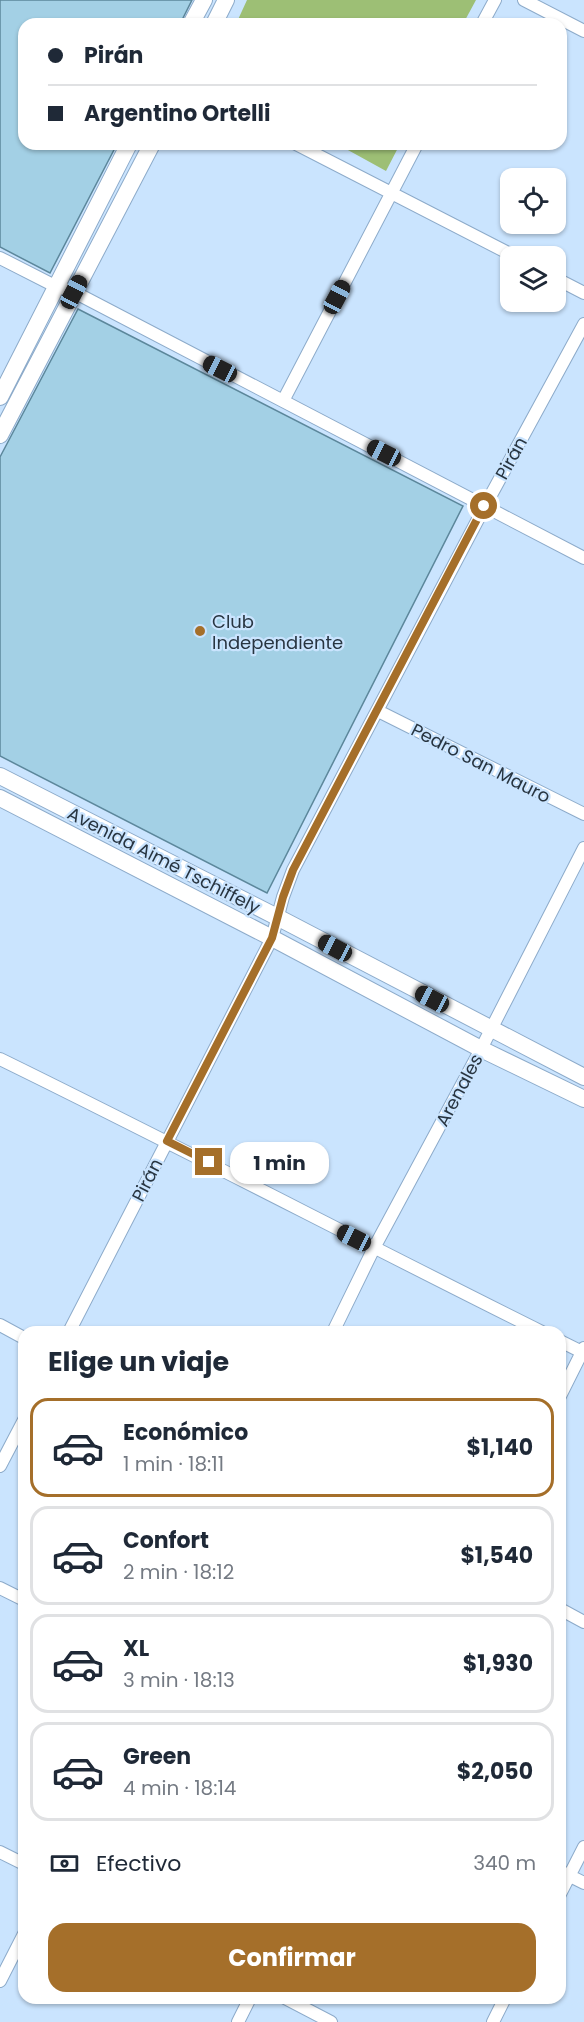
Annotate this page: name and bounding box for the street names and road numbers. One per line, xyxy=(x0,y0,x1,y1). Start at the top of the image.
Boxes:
street label: Pirán xyxy=(489,432,533,484)
street label: Pedro San Mauro xyxy=(407,717,555,809)
street label: Avenida Aimé Tschiffely xyxy=(63,800,265,920)
street label: Arenales xyxy=(429,1049,489,1131)
street label: Pirán xyxy=(126,1154,168,1206)

